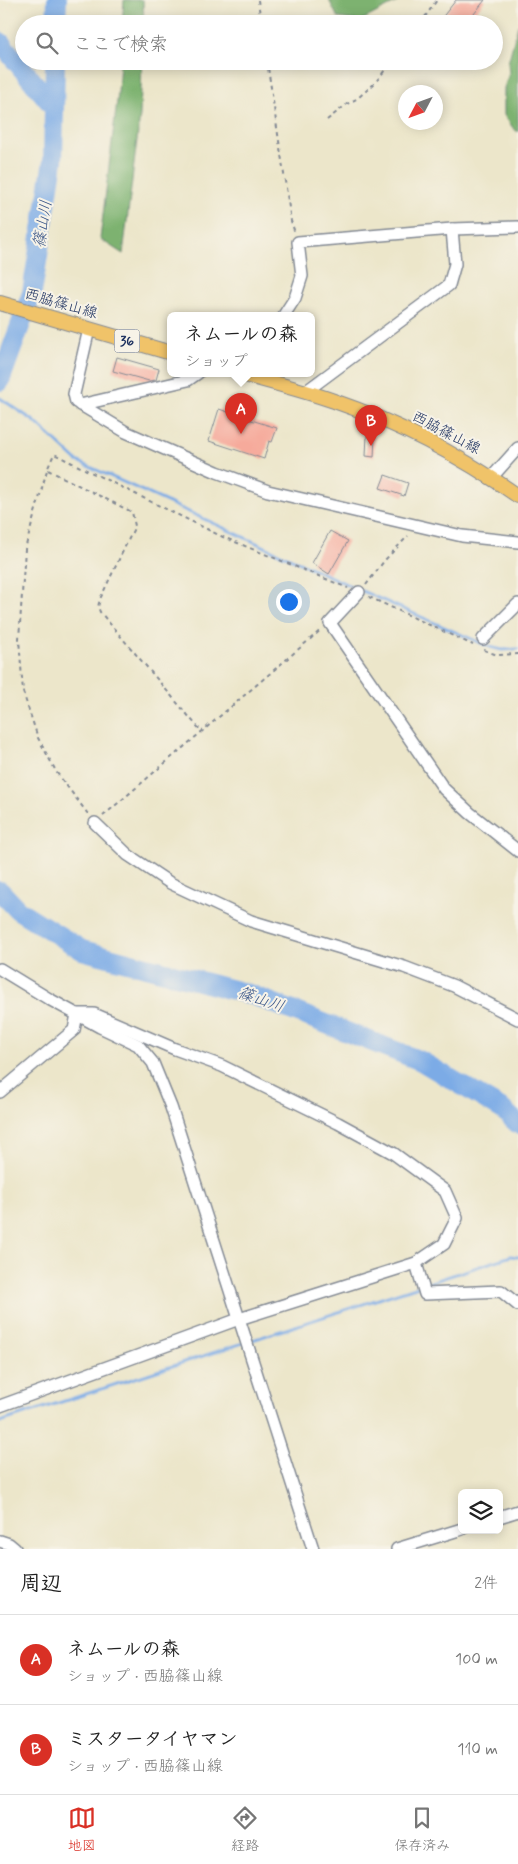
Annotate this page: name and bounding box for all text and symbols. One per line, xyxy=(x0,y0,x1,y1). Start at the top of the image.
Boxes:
search box xyxy=(15,15,503,70)
icon: search xyxy=(33,29,61,57)
text: ここで検索 xyxy=(73,32,168,57)
north arrow xyxy=(398,85,443,130)
water label: 篠山川 xyxy=(29,199,57,249)
street label: 西脇篠山線 xyxy=(22,284,100,324)
popup xyxy=(167,312,315,377)
text: ネムールの森 xyxy=(185,322,297,347)
road number: 36 xyxy=(114,330,140,352)
text: ショップ xyxy=(185,351,248,372)
pin: A xyxy=(225,393,257,434)
pin: B xyxy=(355,405,387,446)
street label: 西脇篠山線 xyxy=(408,407,484,459)
your location xyxy=(276,589,302,615)
water label: 篠山川 xyxy=(235,982,287,1018)
map controls xyxy=(458,1489,503,1534)
button: layers xyxy=(458,1489,503,1534)
text: 周辺 xyxy=(20,1570,62,1598)
text: 2件 xyxy=(474,1573,498,1594)
text: ネムールの森 xyxy=(67,1637,180,1662)
text: A xyxy=(31,1649,41,1670)
text: 100 m xyxy=(455,1649,498,1670)
text: ショップ · 西脇篠山線 xyxy=(67,1666,223,1687)
text: ミスタータイヤマン xyxy=(67,1727,238,1752)
text: B xyxy=(31,1739,41,1760)
text: 110 m xyxy=(457,1739,498,1760)
text: ショップ · 西脇篠山線 xyxy=(67,1756,223,1777)
tab: 地図 xyxy=(68,1804,96,1855)
tab: 経路 xyxy=(231,1804,259,1855)
tab: 保存済み xyxy=(394,1804,450,1855)

